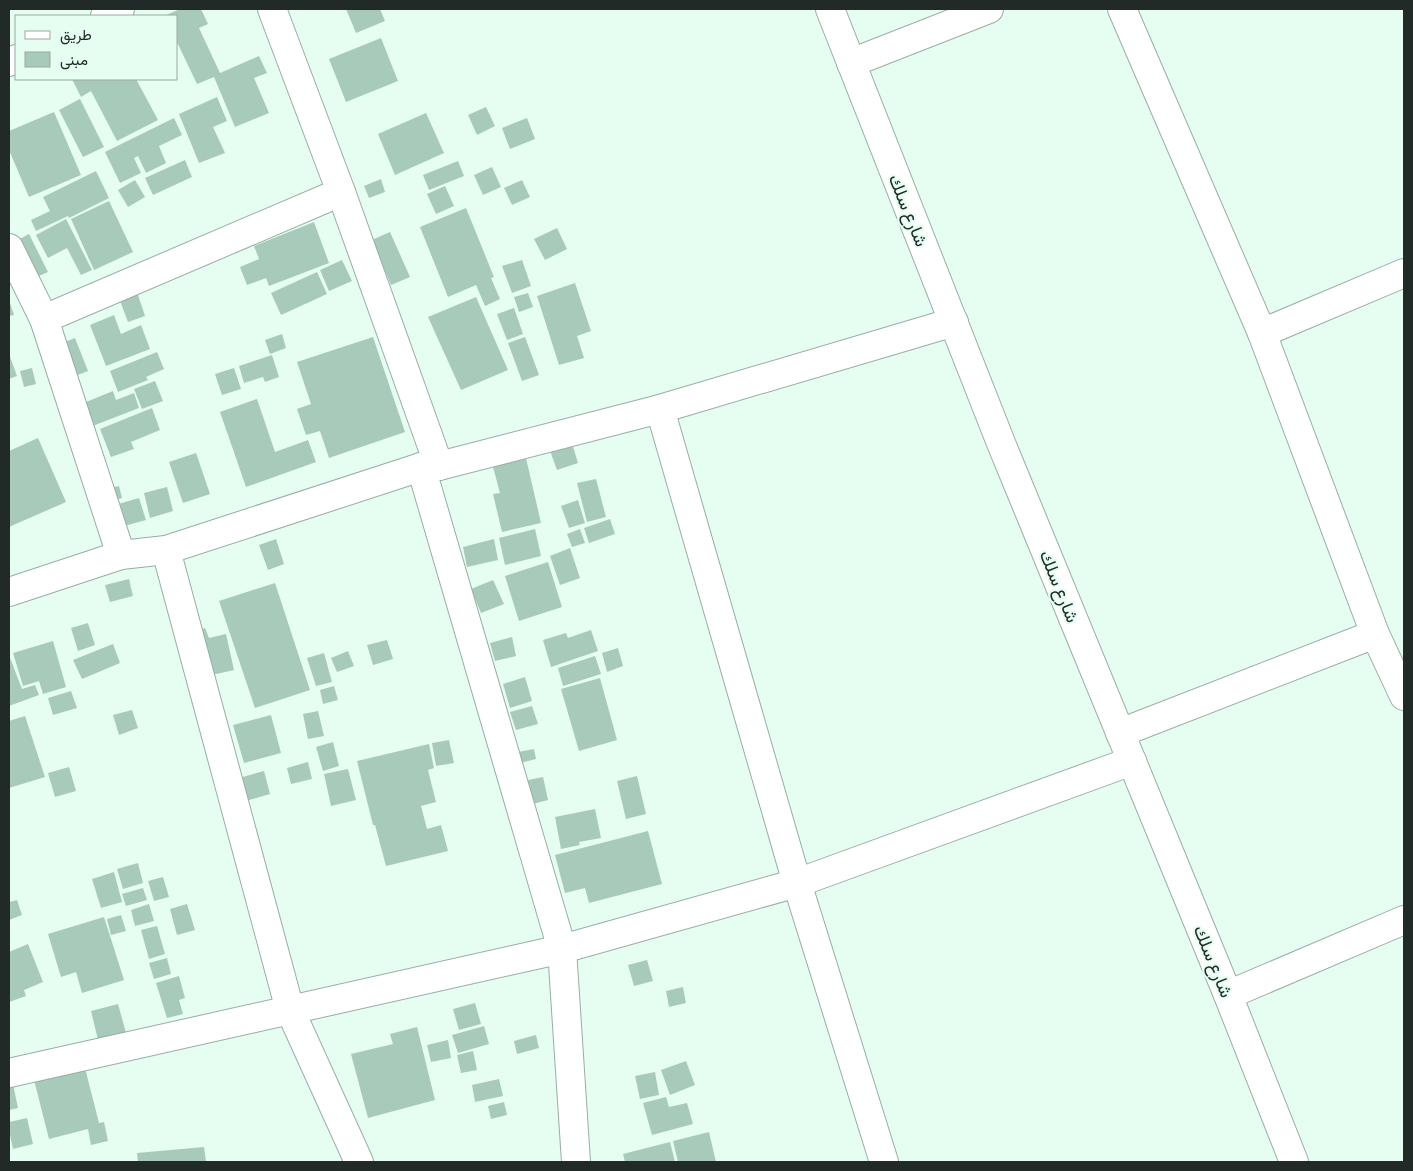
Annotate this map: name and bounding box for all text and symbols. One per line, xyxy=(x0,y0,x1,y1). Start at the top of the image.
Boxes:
legend xyxy=(15,15,178,80)
text: طريق xyxy=(60,25,92,45)
text: مبنى xyxy=(60,50,88,70)
street label: شارع سلك xyxy=(883,171,933,250)
street label: شارع سلك xyxy=(1034,547,1084,626)
street label: شارع سلك xyxy=(1188,922,1238,1001)

